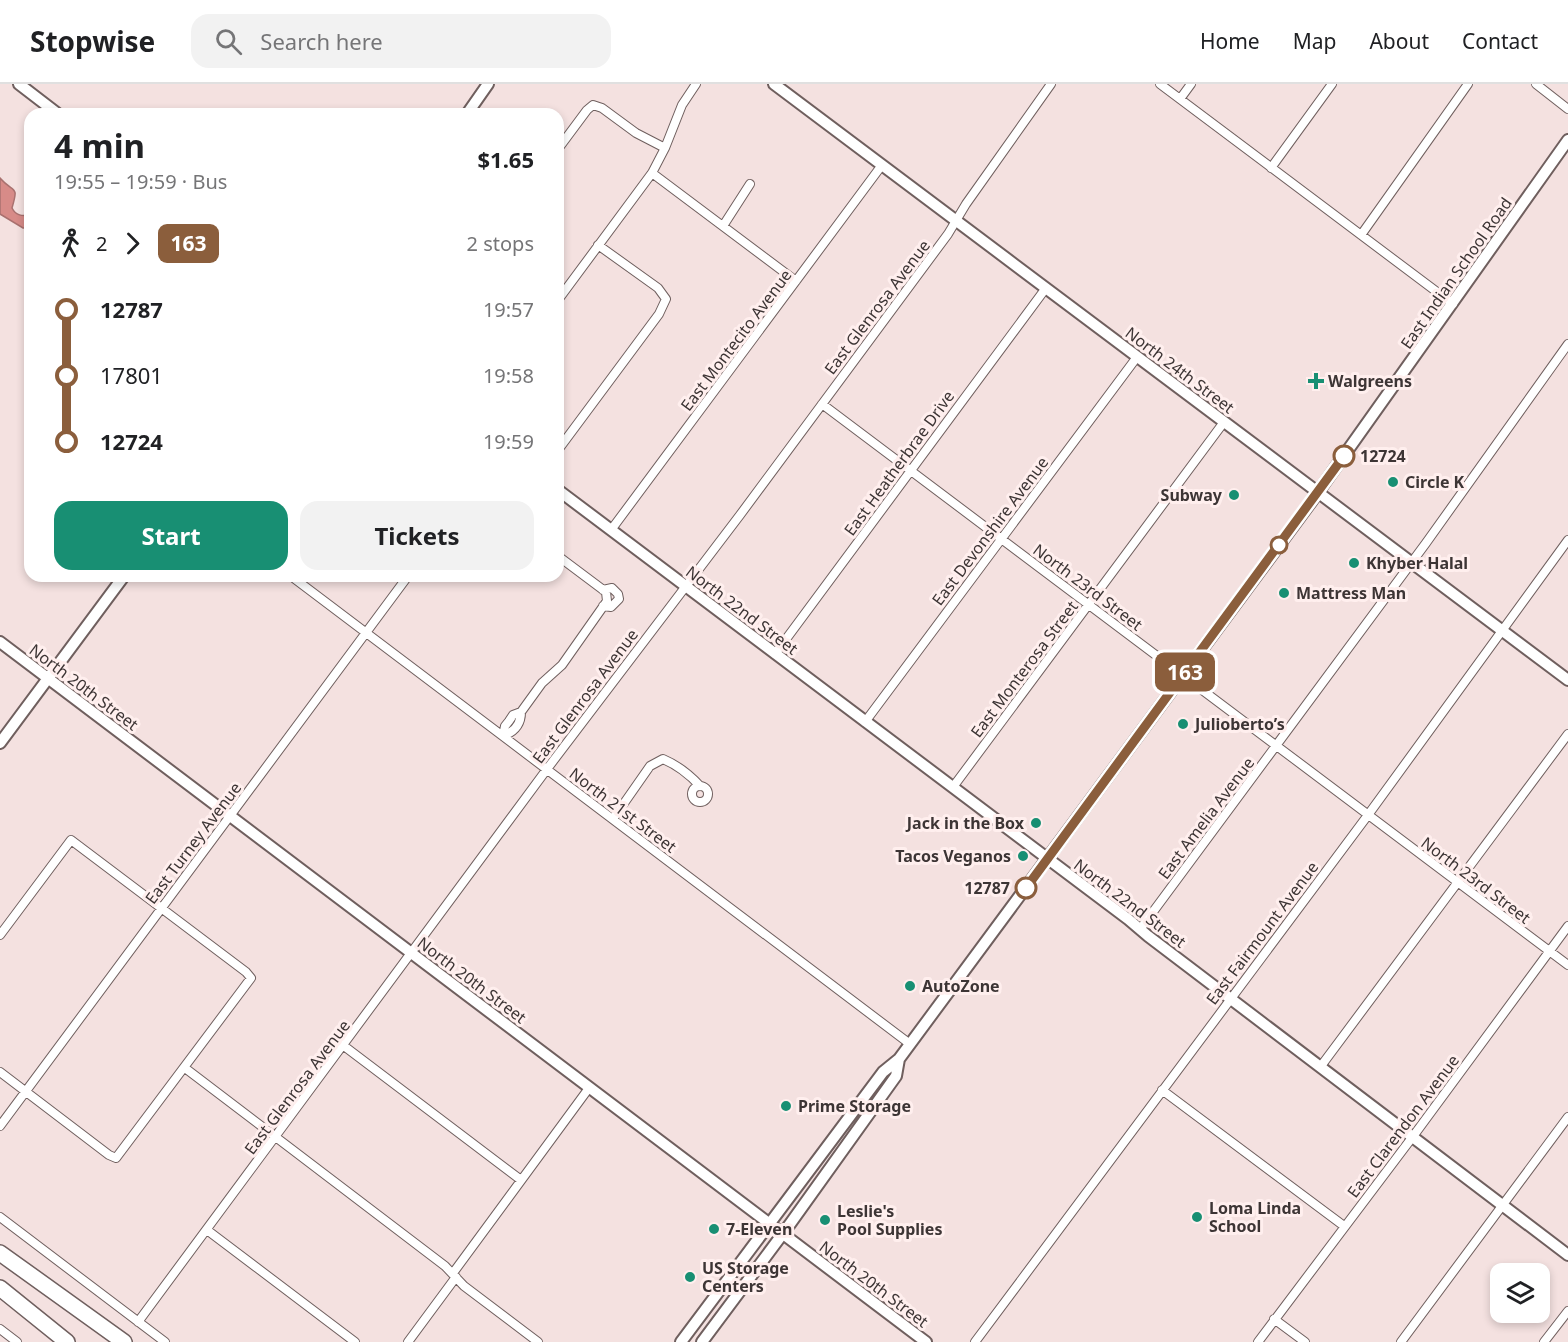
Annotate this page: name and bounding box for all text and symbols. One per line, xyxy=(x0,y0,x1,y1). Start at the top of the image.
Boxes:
search box xyxy=(191,14,611,68)
text: Stopwise xyxy=(30,22,155,60)
icon: search xyxy=(212,25,245,58)
text: Search here xyxy=(260,26,383,56)
text: Home xyxy=(1200,27,1260,55)
text: Map xyxy=(1293,27,1336,55)
text: About xyxy=(1369,27,1429,55)
text: Contact xyxy=(1462,27,1538,55)
text: 4 min xyxy=(54,123,145,168)
text: $1.65 xyxy=(477,144,534,174)
text: 19:55 – 19:59 · Bus xyxy=(54,168,227,195)
street label: East Indian School Road xyxy=(1395,193,1517,353)
icon: walk xyxy=(54,227,87,260)
icon: forward xyxy=(116,227,149,260)
text: 163 xyxy=(170,229,207,257)
text: 2 xyxy=(96,230,107,257)
text: 2 stops xyxy=(467,230,534,257)
street label: East Glenrosa Avenue xyxy=(819,235,935,379)
street label: East Montecito Avenue xyxy=(675,265,797,415)
text: 12787 xyxy=(100,294,163,324)
text: 19:57 xyxy=(483,296,534,323)
street label: North 24th Street xyxy=(1121,322,1239,418)
text: 17801 xyxy=(100,360,163,390)
text: 19:58 xyxy=(483,362,534,389)
place label: Walgreens xyxy=(1328,370,1412,392)
marker: Walgreens xyxy=(1309,374,1323,388)
street label: East Heatherbrae Drive xyxy=(839,386,959,540)
text: 12724 xyxy=(100,426,163,456)
text: 19:59 xyxy=(483,428,534,455)
marker: 12724 xyxy=(1333,445,1355,467)
place label: 12724 xyxy=(1360,445,1406,467)
street label: East Devonshire Avenue xyxy=(927,452,1053,610)
place label: Circle K xyxy=(1405,471,1465,493)
marker: Circle K xyxy=(1386,475,1400,489)
place label: Subway xyxy=(1161,484,1223,506)
marker: Subway xyxy=(1227,488,1241,502)
button: Start xyxy=(54,501,288,570)
button: Tickets xyxy=(300,501,534,570)
unlabelled marker xyxy=(1270,536,1288,554)
street label: North 23rd Street xyxy=(1029,539,1147,635)
place label: Khyber Halal xyxy=(1366,552,1468,574)
marker: Khyber Halal xyxy=(1347,556,1361,570)
street label: North 22nd Street xyxy=(681,561,803,660)
place label: Mattress Man xyxy=(1296,582,1406,604)
marker: Mattress Man xyxy=(1277,586,1291,600)
street label: East Monterosa Street xyxy=(965,596,1083,742)
street label: East Glenrosa Avenue xyxy=(527,624,643,768)
street label: North 20th Street xyxy=(25,639,143,735)
line badge: 163 xyxy=(1150,652,1220,692)
text: 163 xyxy=(1167,658,1203,686)
place label: Julioberto’s xyxy=(1193,713,1285,735)
marker: Julioberto’s xyxy=(1176,717,1190,731)
street label: East Amelia Avenue xyxy=(1153,753,1259,883)
street label: North 21st Street xyxy=(565,762,681,858)
street label: East Turney Avenue xyxy=(140,778,246,908)
place label: Jack in the Box xyxy=(905,812,1025,834)
marker: Jack in the Box xyxy=(1029,816,1043,830)
street label: North 23rd Street xyxy=(1417,832,1535,928)
place label: Tacos Veganos xyxy=(895,845,1011,867)
marker: Tacos Veganos xyxy=(1016,849,1030,863)
street label: North 22nd Street xyxy=(1069,854,1191,953)
street label: East Fairmount Avenue xyxy=(1201,857,1323,1009)
place label: 12787 xyxy=(964,877,1010,899)
marker: 12787 xyxy=(1015,877,1037,899)
street label: North 20th Street xyxy=(413,932,531,1028)
place label: AutoZone xyxy=(922,975,1000,997)
marker: AutoZone xyxy=(903,979,917,993)
street label: East Glenrosa Avenue xyxy=(239,1015,355,1159)
street label: East Clarendon Avenue xyxy=(1342,1050,1464,1202)
place label: Prime Storage xyxy=(798,1095,911,1117)
marker: Prime Storage xyxy=(779,1099,793,1113)
place label: Loma Linda School xyxy=(1209,1197,1301,1237)
place label: Leslie's Pool Supplies xyxy=(837,1200,942,1240)
marker: Loma Linda School xyxy=(1190,1210,1204,1224)
marker: Leslie's Pool Supplies xyxy=(818,1213,832,1227)
place label: 7-Eleven xyxy=(726,1218,792,1240)
marker: 7-Eleven xyxy=(707,1222,721,1236)
street label: North 20th Street xyxy=(815,1236,933,1332)
place label: US Storage Centers xyxy=(702,1257,789,1297)
map controls xyxy=(1490,1263,1550,1323)
button: layers xyxy=(1490,1263,1550,1323)
marker: US Storage Centers xyxy=(683,1270,697,1284)

